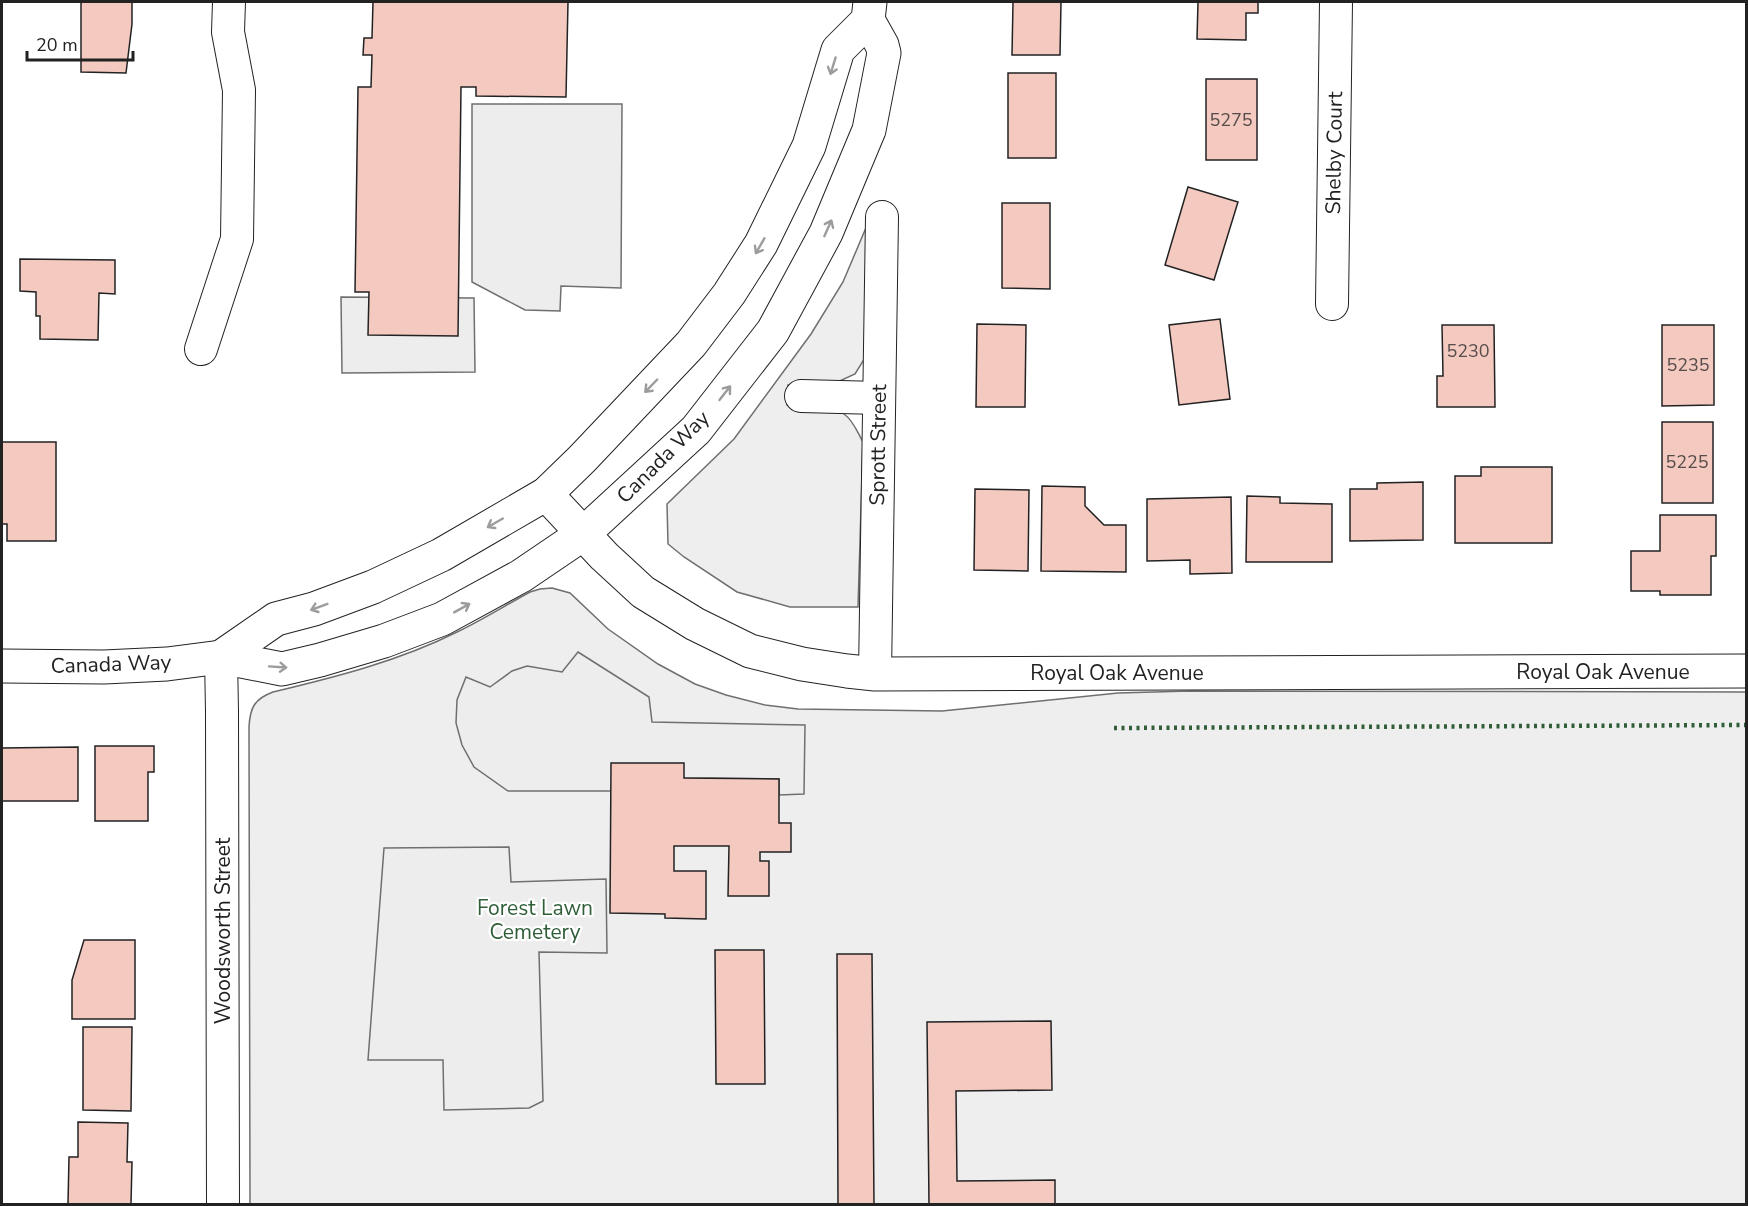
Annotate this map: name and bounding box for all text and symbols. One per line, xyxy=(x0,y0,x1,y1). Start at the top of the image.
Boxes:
scale bar xyxy=(27,24,134,62)
text: 20 m xyxy=(36,33,78,57)
one-way arrow xyxy=(827,56,838,75)
street label: Shelby Court xyxy=(1319,91,1349,215)
house number: 5275 xyxy=(1209,108,1253,132)
one-way arrow xyxy=(822,220,834,238)
one-way arrow xyxy=(753,237,765,254)
house number: 5230 xyxy=(1446,339,1490,363)
house number: 5235 xyxy=(1666,353,1710,377)
one-way arrow xyxy=(644,379,658,394)
street label: Sprott Street xyxy=(863,384,893,506)
one-way arrow xyxy=(718,385,731,401)
street label: Canada Way xyxy=(611,404,716,509)
house number: 5225 xyxy=(1665,450,1709,474)
one-way arrow xyxy=(487,518,504,530)
one-way arrow xyxy=(453,602,471,613)
one-way arrow xyxy=(310,603,329,614)
street label: Canada Way xyxy=(50,648,172,680)
street label: Royal Oak Avenue xyxy=(1516,658,1690,686)
street label: Royal Oak Avenue xyxy=(1030,659,1204,687)
one-way arrow xyxy=(268,662,287,673)
street label: Woodsworth Street xyxy=(209,837,237,1024)
park label: Forest Lawn Cemetery xyxy=(477,894,593,946)

